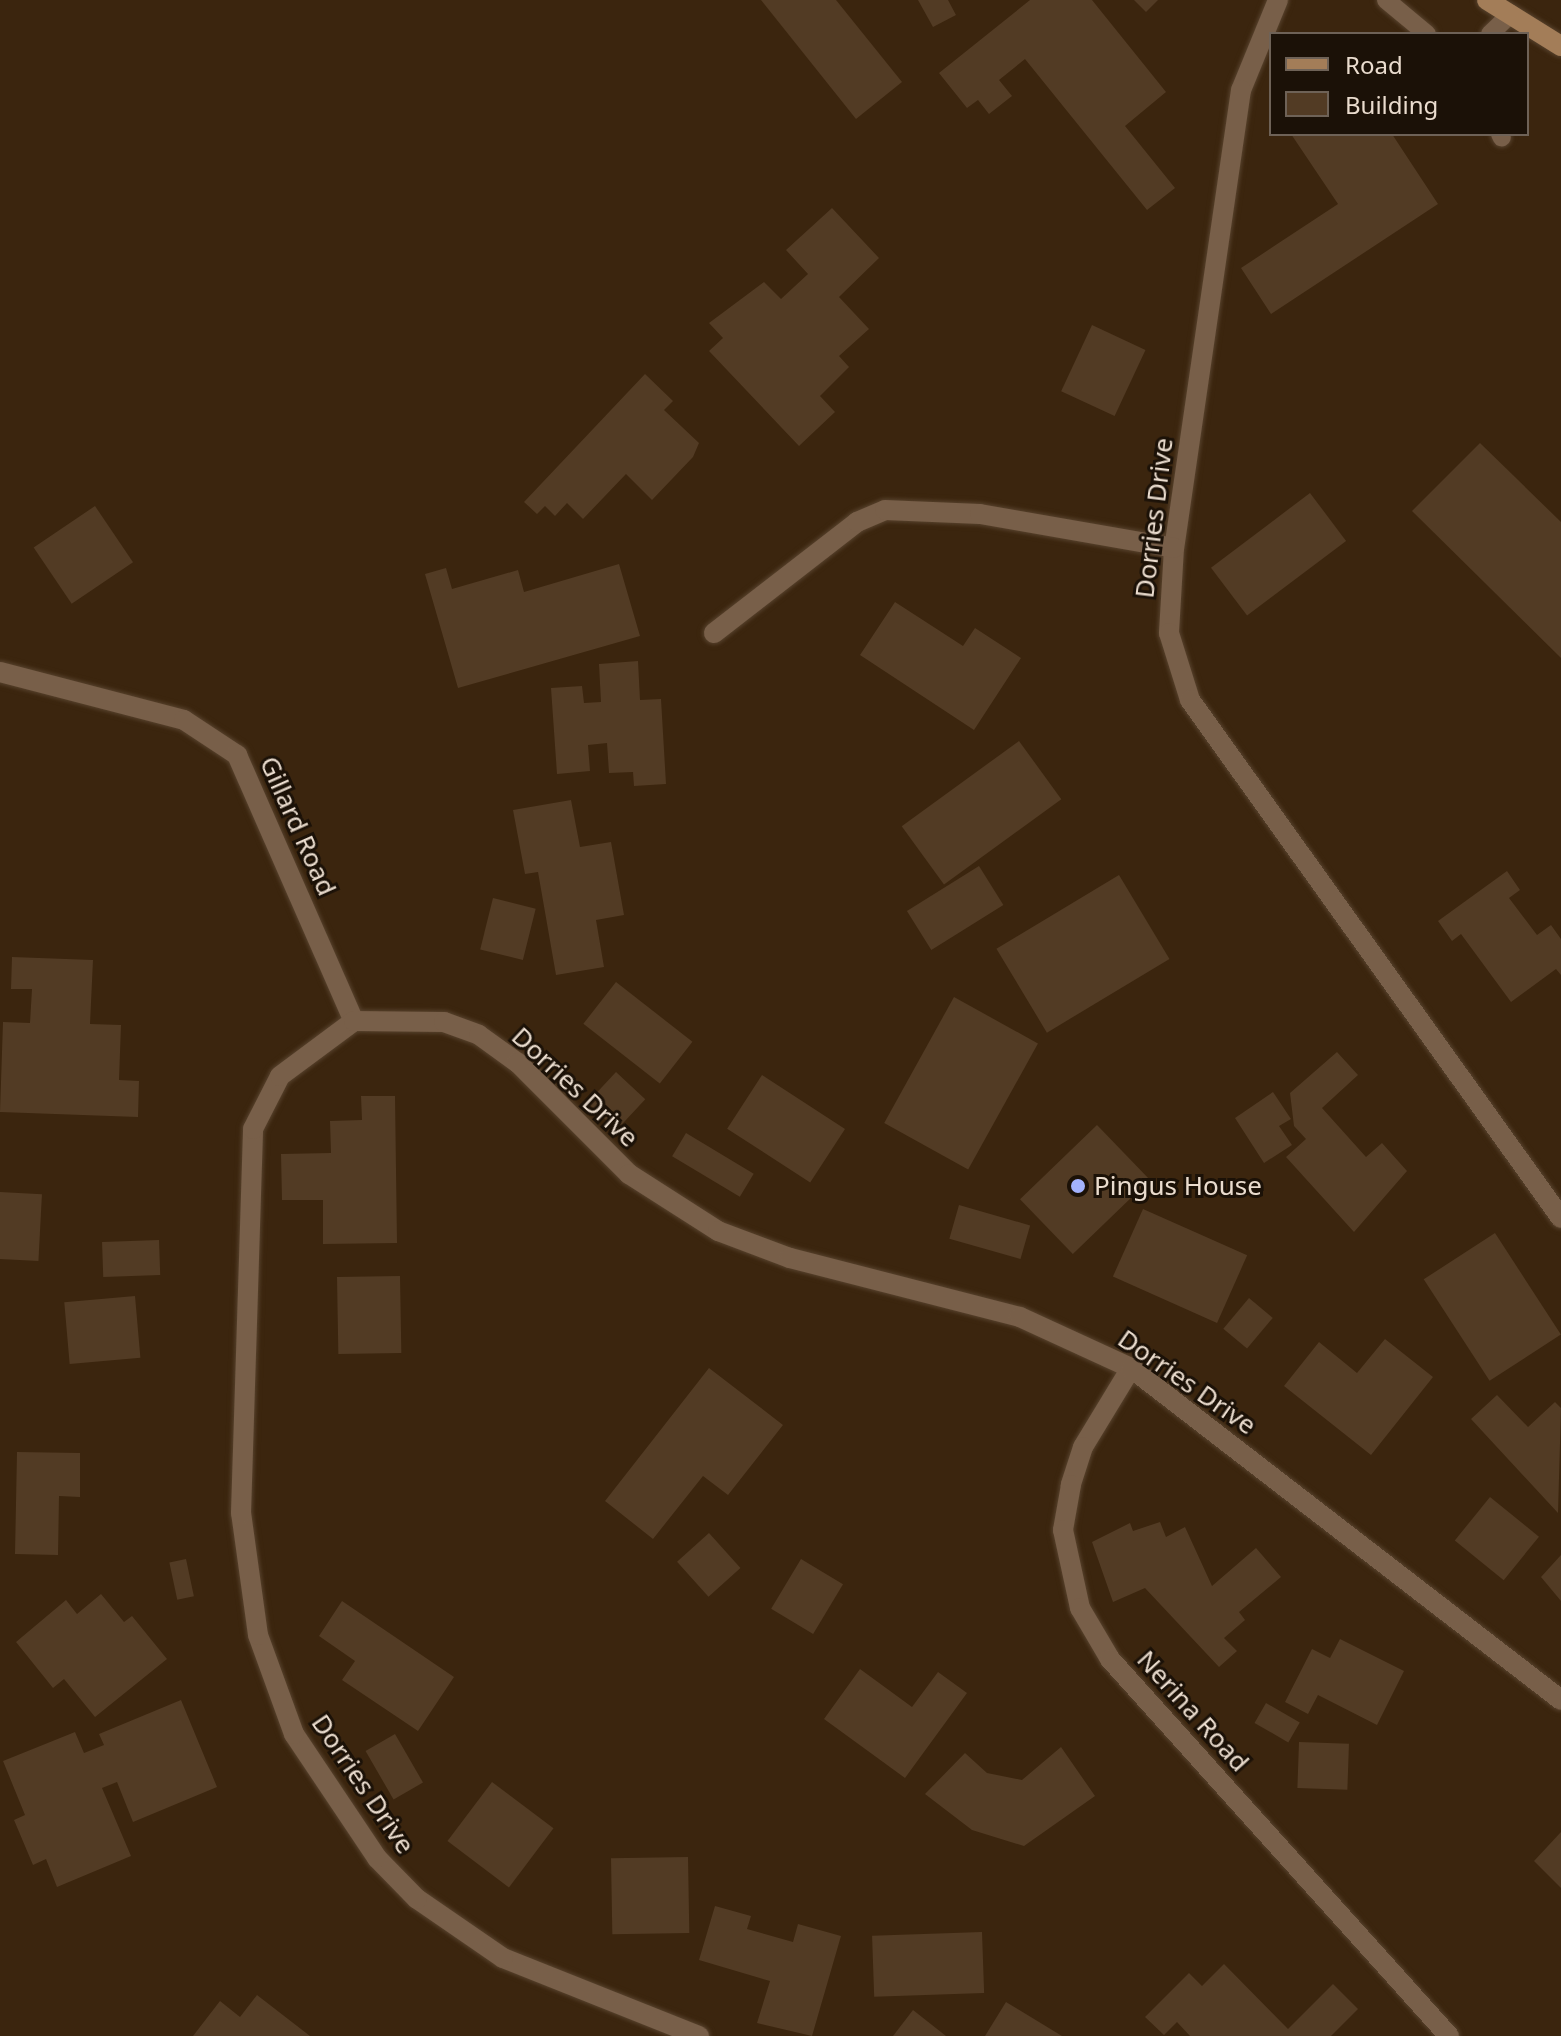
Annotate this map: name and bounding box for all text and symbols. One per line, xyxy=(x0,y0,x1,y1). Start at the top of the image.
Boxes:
legend xyxy=(1269,32,1529,136)
text: Road xyxy=(1345,48,1403,81)
text: Building xyxy=(1345,88,1438,121)
street label: Dorries Drive xyxy=(1129,436,1179,600)
street label: Gillard Road xyxy=(253,752,343,900)
street label: Dorries Drive xyxy=(505,1021,645,1153)
place label: Pingus House xyxy=(1094,1170,1262,1202)
marker: Pingus House xyxy=(1069,1177,1087,1195)
street label: Dorries Drive xyxy=(1112,1323,1262,1441)
street label: Nerina Road xyxy=(1131,1644,1255,1778)
street label: Dorries Drive xyxy=(305,1709,421,1859)

